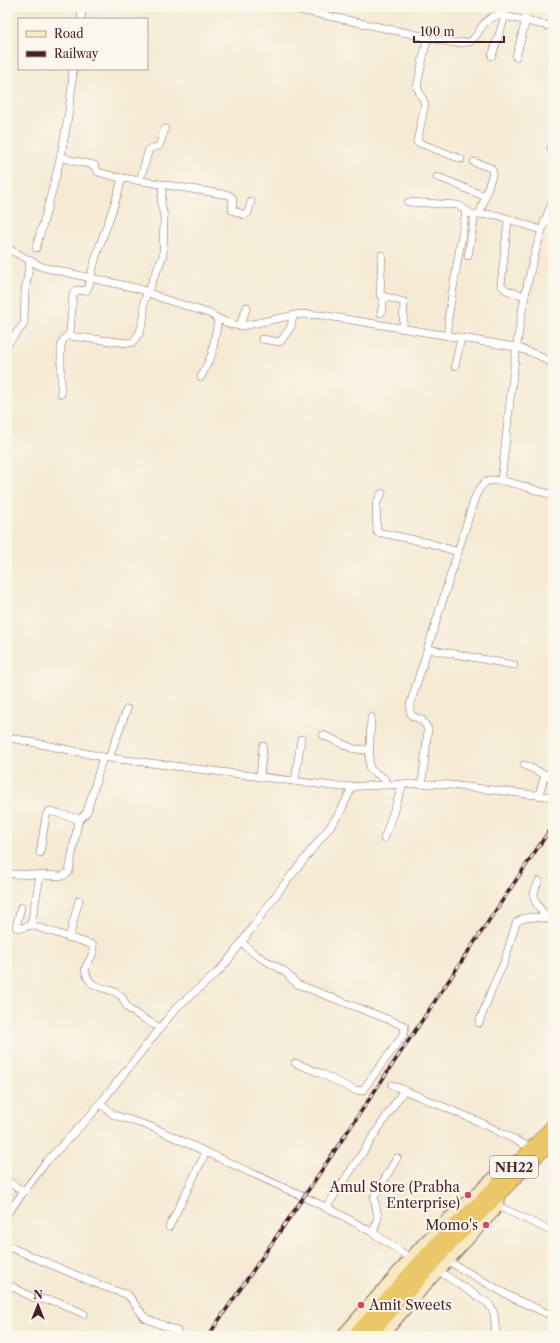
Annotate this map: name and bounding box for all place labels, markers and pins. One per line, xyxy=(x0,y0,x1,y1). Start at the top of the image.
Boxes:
place label: Amul Store (Prabha Enterprise) xyxy=(329,1178,461,1212)
marker: Amul Store (Prabha Enterprise) xyxy=(463,1190,473,1200)
place label: Momo's xyxy=(425,1216,478,1234)
marker: Momo's xyxy=(481,1220,491,1230)
place label: Amit Sweets xyxy=(368,1296,452,1314)
marker: Amit Sweets xyxy=(356,1300,366,1310)

